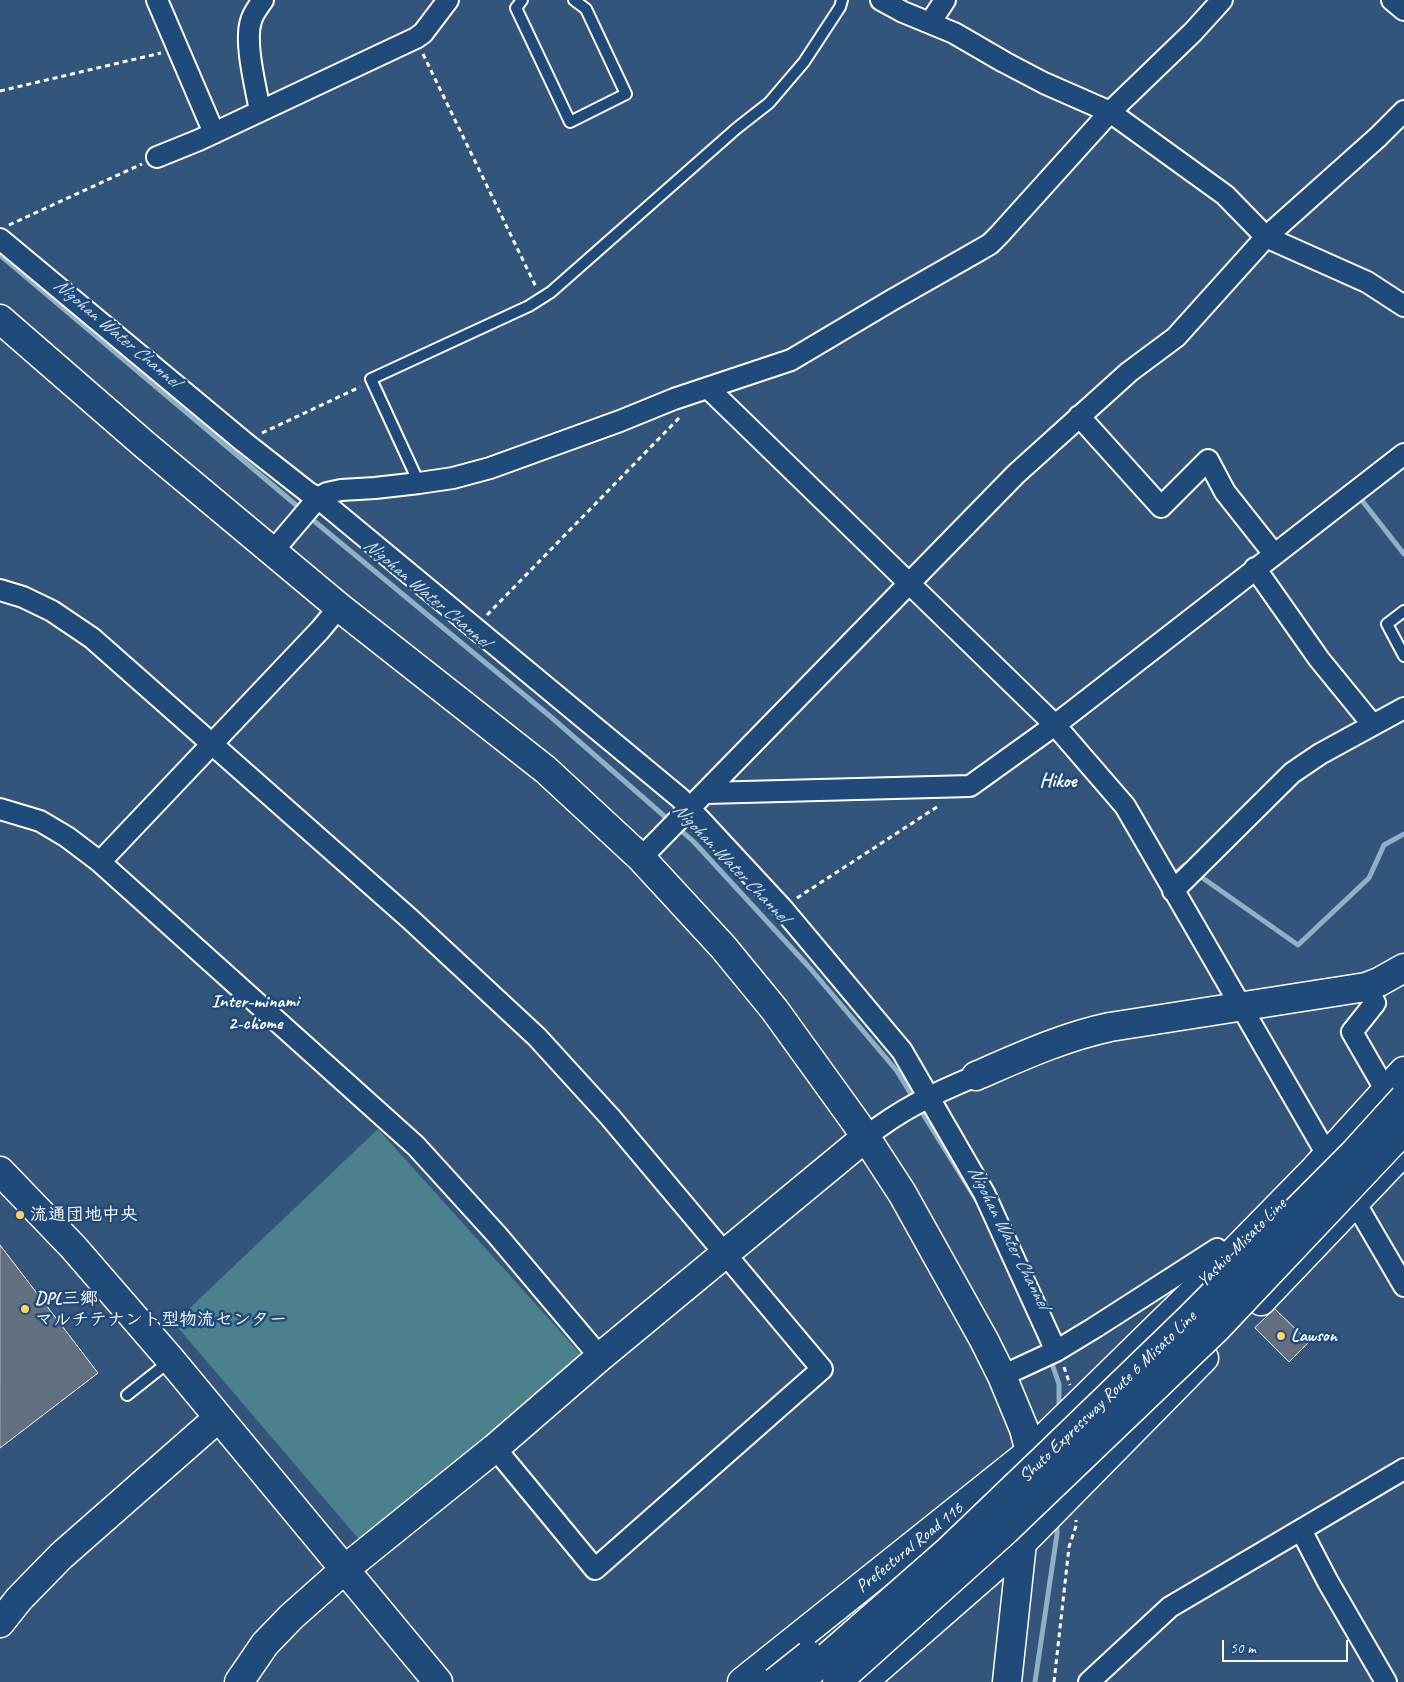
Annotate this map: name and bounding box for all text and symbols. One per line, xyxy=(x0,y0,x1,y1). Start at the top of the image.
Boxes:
water label: Nigohan Water Channel xyxy=(49,274,183,392)
water label: Nigohan Water Channel xyxy=(359,534,493,652)
district label: Hikoe xyxy=(1040,770,1076,794)
water label: Nigohan Water Channel xyxy=(667,799,793,927)
district label: Inter-minami 2-chome xyxy=(211,991,299,1035)
water label: Nigohan Water Channel xyxy=(962,1162,1054,1312)
street label: Yashio-Misato Line xyxy=(1193,1194,1291,1292)
place label: 流通団地中央 xyxy=(30,1204,138,1226)
marker: 流通団地中央 xyxy=(14,1209,26,1221)
place label: DPL三郷 マルチテナント型物流センター xyxy=(35,1288,287,1330)
marker: DPL三郷 マルチテナント型物流センター xyxy=(19,1303,31,1315)
street label: Shuto Expressway Route 6 Misato Line xyxy=(1015,1307,1201,1487)
place label: Lawson xyxy=(1291,1325,1337,1347)
marker: Lawson xyxy=(1275,1330,1287,1342)
street label: Prefectural Road 116 xyxy=(852,1498,968,1598)
scale bar xyxy=(1224,1630,1350,1662)
text: 50 m xyxy=(1230,1639,1256,1658)

